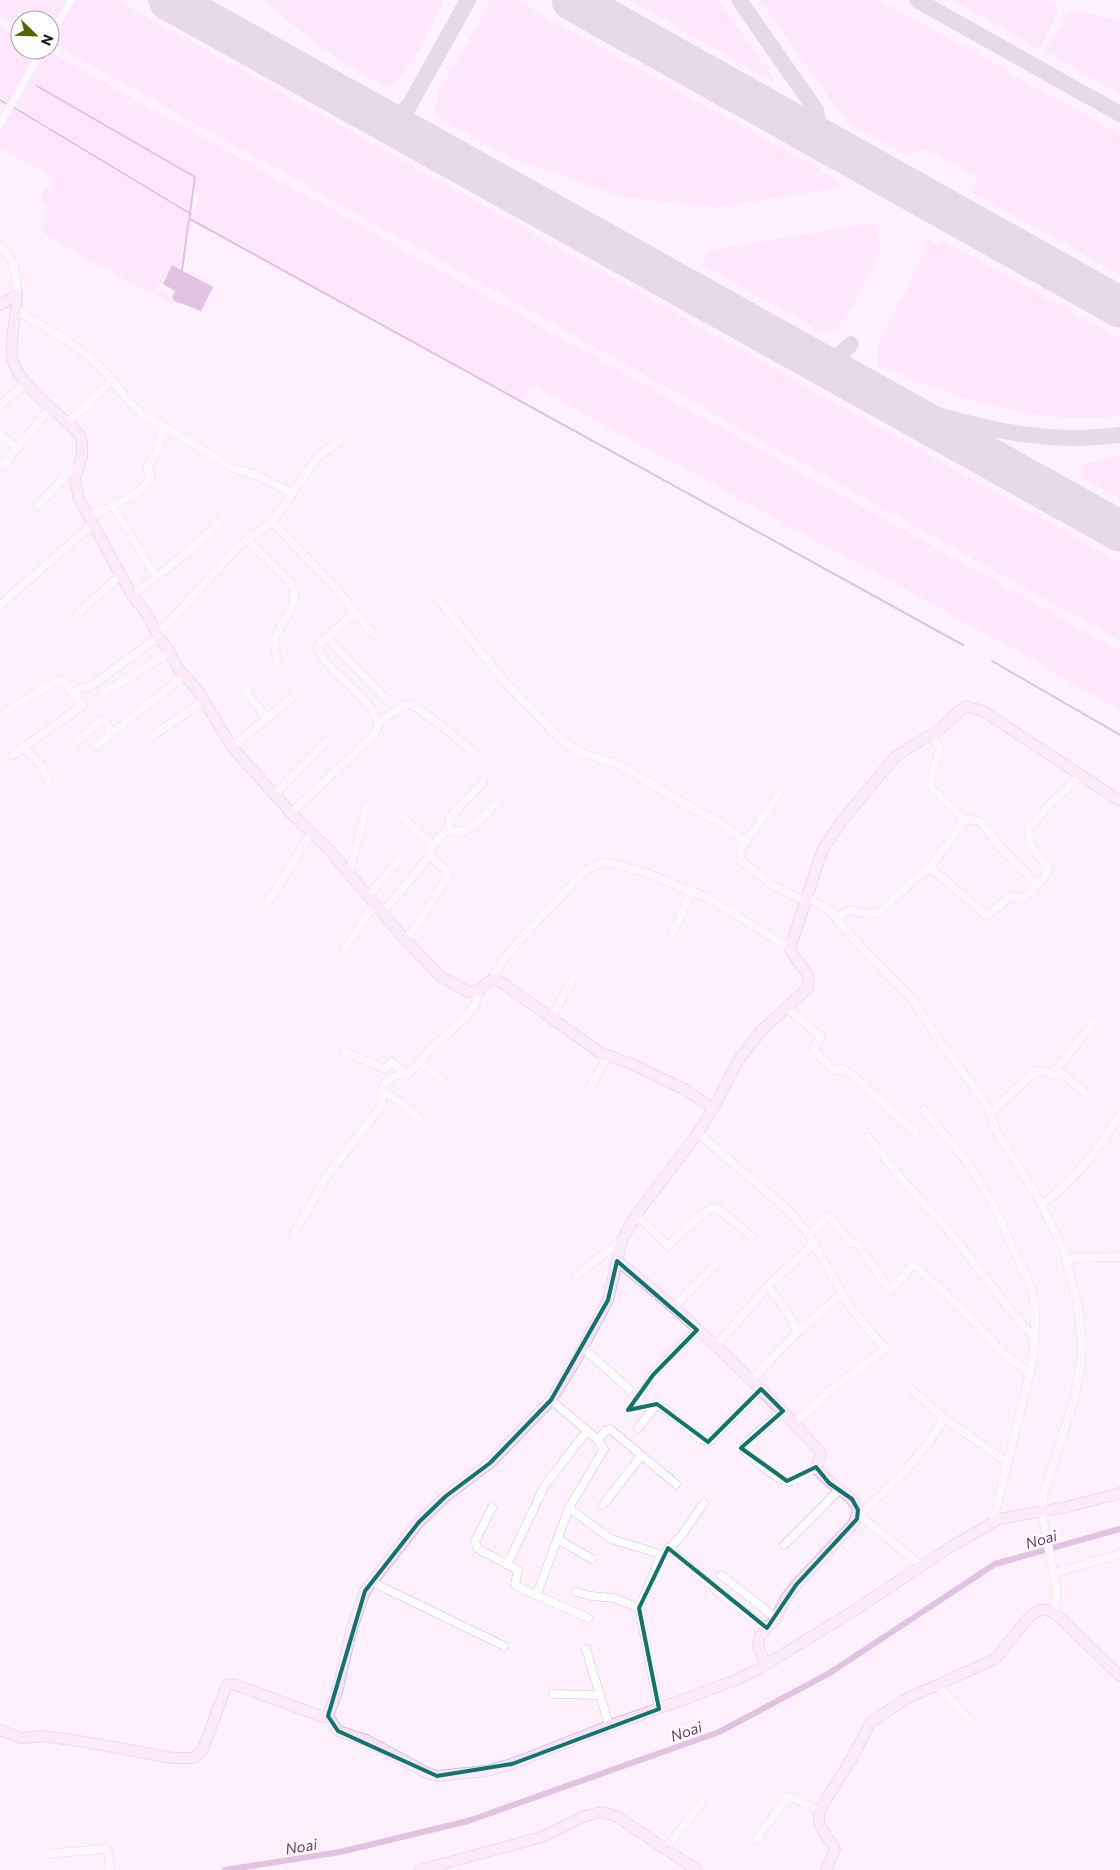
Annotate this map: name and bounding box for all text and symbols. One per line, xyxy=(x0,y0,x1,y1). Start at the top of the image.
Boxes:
north arrow xyxy=(10,10,60,60)
text: N xyxy=(38,32,57,48)
water label: Noai xyxy=(1023,1526,1060,1552)
water label: Noai xyxy=(668,1717,705,1745)
water label: Noai xyxy=(284,1834,319,1857)

